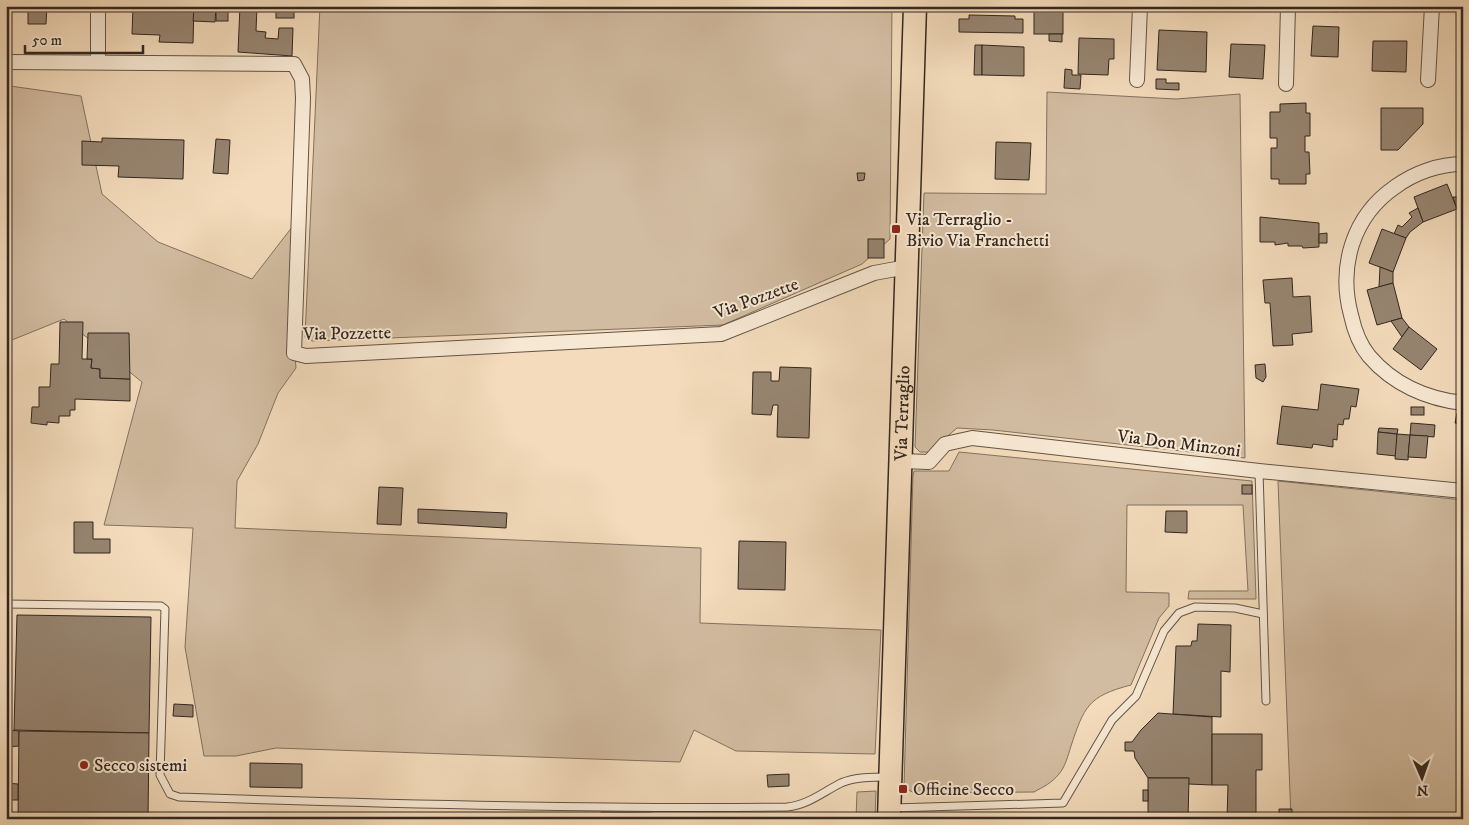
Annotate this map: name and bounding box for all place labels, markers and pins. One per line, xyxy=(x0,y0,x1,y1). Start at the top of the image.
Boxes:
place label: Via Terraglio - Bivio Via Franchetti xyxy=(905,209,1049,252)
marker: Via Terraglio - Bivio Via Franchetti xyxy=(890,223,902,235)
place label: Secco sistemi xyxy=(94,755,187,777)
marker: Secco sistemi xyxy=(78,759,90,771)
place label: Officine Secco xyxy=(913,779,1014,801)
marker: Officine Secco xyxy=(897,783,909,795)

